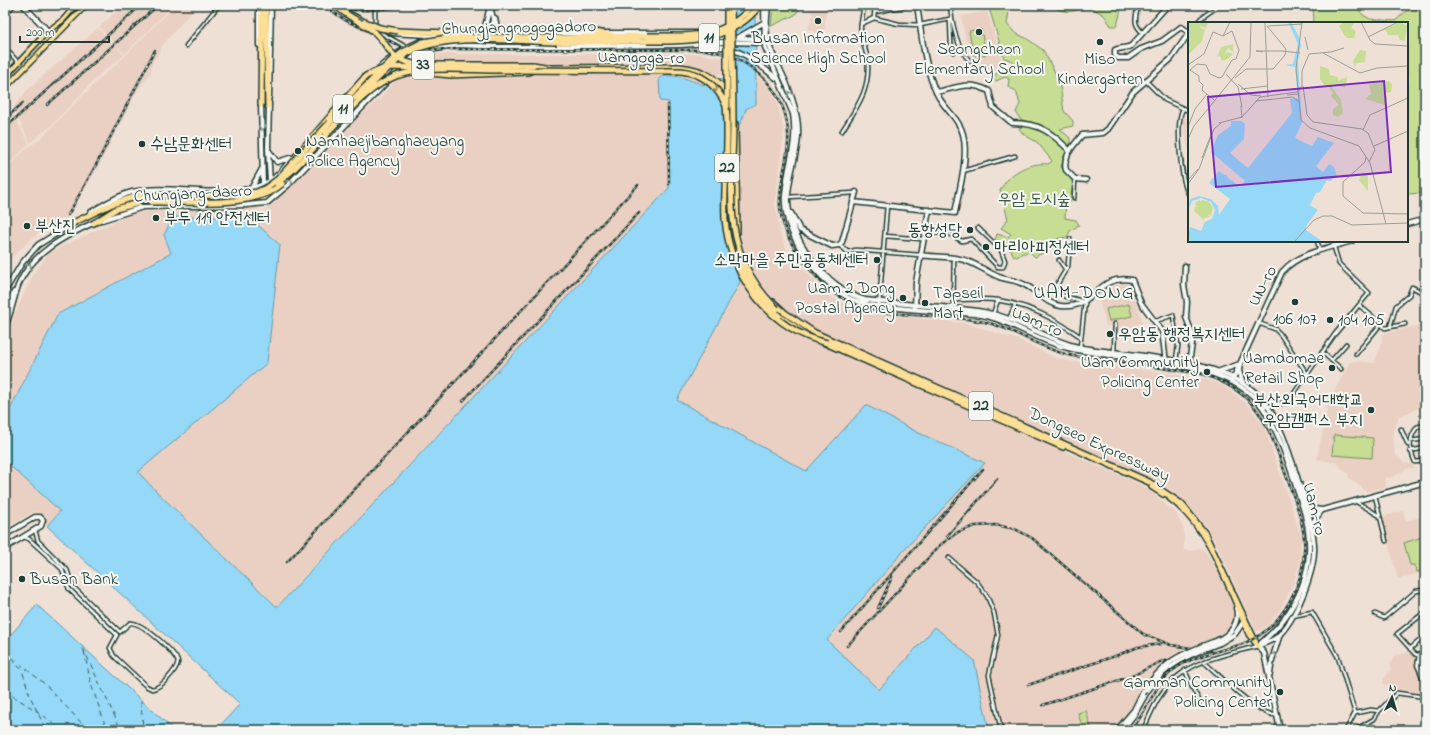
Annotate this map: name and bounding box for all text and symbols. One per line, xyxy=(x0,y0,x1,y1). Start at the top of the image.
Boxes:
street label: Chungjangnogogadoro xyxy=(441,14,597,44)
marker: Busan Information Science High School xyxy=(813,16,823,26)
scale bar xyxy=(20,18,109,44)
inset map xyxy=(1188,22,1408,242)
text: 200 m xyxy=(26,24,55,42)
road number: 11 xyxy=(699,24,719,52)
place label: Busan Information Science High School xyxy=(750,26,886,73)
marker: Seongcheon Elementary School xyxy=(974,27,984,37)
place label: Seongcheon Elementary School xyxy=(914,37,1044,83)
marker: Miso Kindergarten xyxy=(1095,37,1105,47)
street label: Uamgoga-ro xyxy=(597,45,685,73)
place label: Miso Kindergarten xyxy=(1057,47,1143,94)
road number: 33 xyxy=(412,51,434,79)
one-way arrow xyxy=(31,53,39,61)
one-way arrow xyxy=(711,84,718,92)
one-way arrow xyxy=(787,91,795,98)
road number: 11 xyxy=(333,95,353,123)
one-way arrow xyxy=(258,125,266,131)
place label: Namhaejibanghaeyang Police Agency xyxy=(306,129,464,176)
place label: 수남문화센터 xyxy=(150,132,232,157)
marker: 수남문화센터 xyxy=(137,139,147,149)
marker: Namhaejibanghaeyang Police Agency xyxy=(293,146,303,156)
road number: 22 xyxy=(715,154,739,182)
street label: Chungjang-daero xyxy=(133,178,253,212)
one-way arrow xyxy=(285,180,292,187)
park label: 우암 도시숲 xyxy=(998,187,1070,212)
place label: 부두 119 안전센터 xyxy=(164,206,271,231)
marker: 부두 119 안전센터 xyxy=(151,213,161,223)
place label: 부산진 xyxy=(35,214,76,239)
place label: 동항성당 xyxy=(907,218,962,243)
marker: 부산진 xyxy=(22,221,32,231)
marker: 동항성당 xyxy=(965,225,975,235)
place label: 마리아피정센터 xyxy=(994,235,1090,260)
marker: 마리아피정센터 xyxy=(981,242,991,252)
place label: 소막마을 주민공동체센터 xyxy=(714,248,869,273)
marker: 소막마을 주민공동체센터 xyxy=(872,255,882,265)
street label: UN-ro xyxy=(1242,261,1284,311)
one-way arrow xyxy=(25,263,32,270)
place label: Uam 2 Dong Postal Agency xyxy=(796,276,895,323)
district label: UAM-DONG xyxy=(1033,280,1135,307)
place label: Tapseil Mart xyxy=(933,281,983,326)
marker: Uam 2 Dong Postal Agency xyxy=(898,293,908,303)
marker: 106 107 xyxy=(1290,297,1300,307)
marker: Tapseil Mart xyxy=(920,298,930,308)
street label: Uam-ro xyxy=(1007,300,1067,344)
place label: 106 107 xyxy=(1273,307,1317,332)
place label: 104 105 xyxy=(1338,308,1385,333)
marker: 104 105 xyxy=(1325,315,1335,325)
place label: 우암동 행정복지센터 xyxy=(1118,322,1245,347)
marker: 우암동 행정복지센터 xyxy=(1105,329,1115,339)
place label: Uamdomae Retail Shop xyxy=(1243,346,1324,391)
place label: Uam Community Policing Center xyxy=(1081,350,1200,397)
marker: Uamdomae Retail Shop xyxy=(1327,363,1337,373)
marker: Uam Community Policing Center xyxy=(1202,367,1212,377)
place label: 부산외국어대학교 우암캠퍼스 부지 xyxy=(1254,388,1363,433)
road number: 22 xyxy=(969,392,993,420)
street label: Dongseo Expressway xyxy=(1022,401,1174,491)
marker: 부산외국어대학교 우암캠퍼스 부지 xyxy=(1366,405,1376,415)
street label: Uam-ro xyxy=(1295,480,1333,538)
place label: Busan Bank xyxy=(29,567,119,592)
marker: Busan Bank xyxy=(17,574,27,584)
one-way arrow xyxy=(1269,652,1277,659)
place label: Gamman Community Policing Center xyxy=(1123,670,1273,717)
north arrow xyxy=(1372,677,1412,717)
text: N xyxy=(1388,680,1397,696)
marker: Gamman Community Policing Center xyxy=(1275,687,1285,697)

